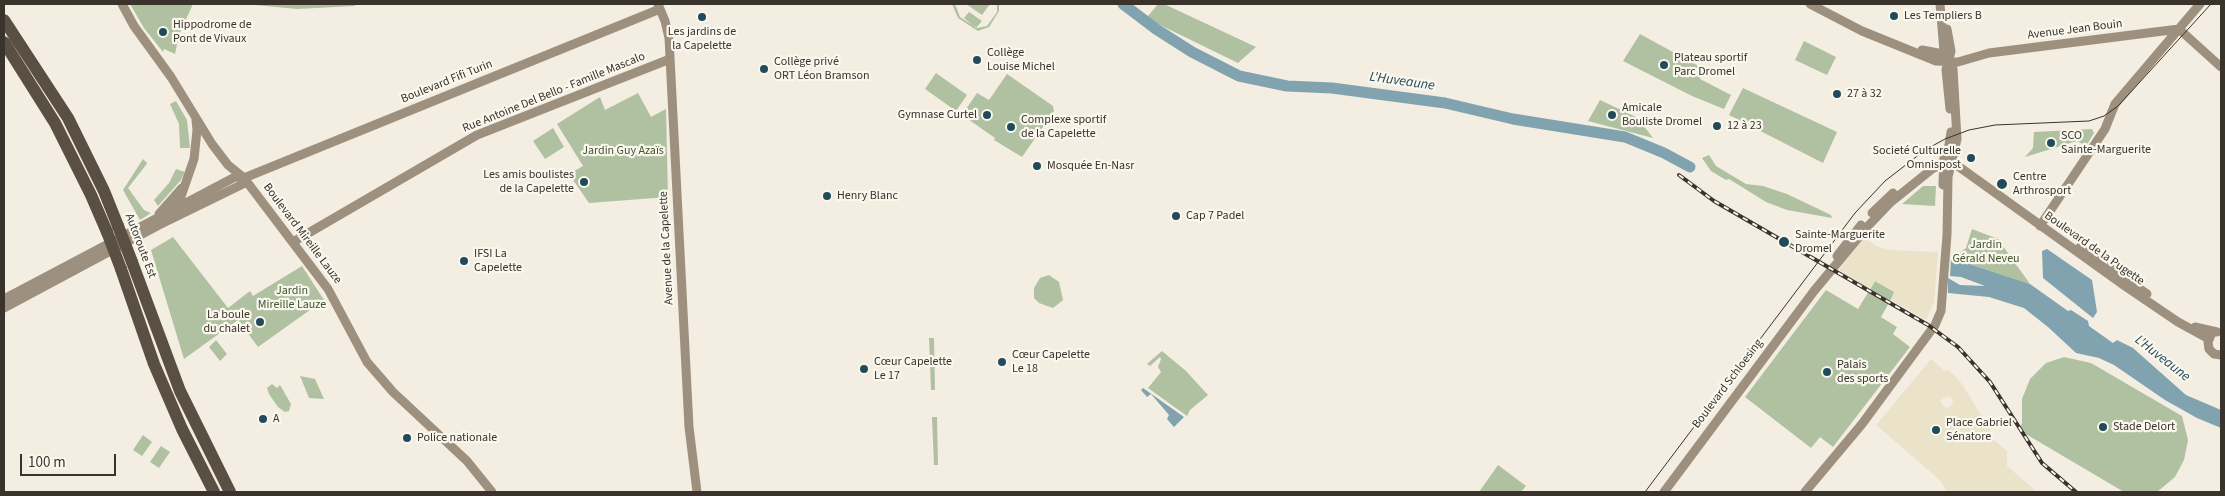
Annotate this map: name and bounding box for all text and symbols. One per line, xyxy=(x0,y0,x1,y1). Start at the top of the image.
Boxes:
place label: Les Templiers B xyxy=(1904,9,1982,23)
marker: Les Templiers B xyxy=(1888,10,1900,22)
marker: Les jardins de la Capelette xyxy=(696,11,708,23)
street label: Avenue Jean Bouin xyxy=(2027,17,2123,43)
place label: Hippodrome de Pont de Vivaux xyxy=(173,18,252,46)
place label: Les jardins de la Capelette xyxy=(668,25,736,53)
marker: Hippodrome de Pont de Vivaux xyxy=(157,26,169,38)
place label: Collège Louise Michel xyxy=(987,46,1055,74)
street label: Rue Antoine Del Bello - Famille Mascalo xyxy=(461,50,647,136)
place label: Plateau sportif Parc Dromel xyxy=(1674,51,1747,79)
marker: Collège Louise Michel xyxy=(971,54,983,66)
place label: Collège privé ORT Léon Bramson xyxy=(774,55,870,83)
street label: Boulevard Fifi Turin xyxy=(399,57,495,107)
marker: Plateau sportif Parc Dromel xyxy=(1658,59,1670,71)
marker: Collège privé ORT Léon Bramson xyxy=(758,63,770,75)
water label: L'Huveaune xyxy=(1368,69,1436,95)
place label: 27 à 32 xyxy=(1847,87,1882,101)
marker: 27 à 32 xyxy=(1831,88,1843,100)
place label: Amicale Bouliste Dromel xyxy=(1622,101,1702,129)
place label: Gymnase Curtel xyxy=(898,108,977,122)
marker: Gymnase Curtel xyxy=(981,109,993,121)
marker: Amicale Bouliste Dromel xyxy=(1606,109,1618,121)
place label: Complexe sportif de la Capelette xyxy=(1021,113,1106,141)
place label: 12 à 23 xyxy=(1727,119,1762,133)
marker: 12 à 23 xyxy=(1711,120,1723,132)
marker: Complexe sportif de la Capelette xyxy=(1005,121,1017,133)
place label: SCO Sainte-Marguerite xyxy=(2061,129,2151,157)
marker: SCO Sainte-Marguerite xyxy=(2045,137,2057,149)
park label: Jardin Guy Azaïs xyxy=(582,144,664,158)
place label: Societé Culturelle Omnispost xyxy=(1873,144,1961,172)
marker: Societé Culturelle Omnispost xyxy=(1965,152,1977,164)
place label: Mosquée En-Nasr xyxy=(1047,159,1134,173)
marker: Mosquée En-Nasr xyxy=(1031,160,1043,172)
place label: Les amis boulistes de la Capelette xyxy=(483,168,574,196)
place label: Centre Arthrosport xyxy=(2013,170,2071,198)
marker: Les amis boulistes de la Capelette xyxy=(578,176,590,188)
marker: Centre Arthrosport xyxy=(1995,177,2009,191)
street label: Boulevard Mireille Lauze xyxy=(260,181,344,287)
place label: Henry Blanc xyxy=(837,189,898,203)
marker: Henry Blanc xyxy=(821,190,833,202)
street label: Avenue de la Capelette xyxy=(657,191,677,305)
place label: Cap 7 Padel xyxy=(1186,209,1244,223)
street label: Boulevard de la Pugette xyxy=(2041,209,2147,289)
marker: Cap 7 Padel xyxy=(1170,210,1182,222)
street label: Autoroute Est xyxy=(121,212,159,280)
place label: Sainte-Marguerite Dromel xyxy=(1795,228,1885,256)
marker: Sainte-Marguerite Dromel xyxy=(1777,235,1791,249)
park label: Jardin Gérald Neveu xyxy=(1952,238,2020,266)
place label: IFSI La Capelette xyxy=(474,247,522,275)
marker: IFSI La Capelette xyxy=(458,255,470,267)
park label: Jardin Mireille Lauze xyxy=(258,284,326,312)
place label: La boule du chalet xyxy=(203,308,250,336)
marker: La boule du chalet xyxy=(254,316,266,328)
water label: L'Huveaune xyxy=(2131,332,2193,386)
street label: Boulevard Schloesing xyxy=(1690,336,1766,432)
place label: Cœur Capelette Le 18 xyxy=(1012,348,1090,376)
place label: Cœur Capelette Le 17 xyxy=(874,355,952,383)
marker: Cœur Capelette Le 18 xyxy=(996,356,1008,368)
place label: Palais des sports xyxy=(1837,358,1888,386)
marker: Cœur Capelette Le 17 xyxy=(858,363,870,375)
marker: Palais des sports xyxy=(1821,366,1833,378)
place label: A xyxy=(273,412,280,426)
marker: A xyxy=(257,413,269,425)
place label: Place Gabriel Sénatore xyxy=(1946,416,2012,444)
place label: Stade Delort xyxy=(2113,420,2175,434)
marker: Stade Delort xyxy=(2097,421,2109,433)
marker: Place Gabriel Sénatore xyxy=(1930,424,1942,436)
place label: Police nationale xyxy=(417,431,497,445)
marker: Police nationale xyxy=(401,432,413,444)
scale bar xyxy=(22,444,119,476)
text: 100 m xyxy=(28,452,66,473)

